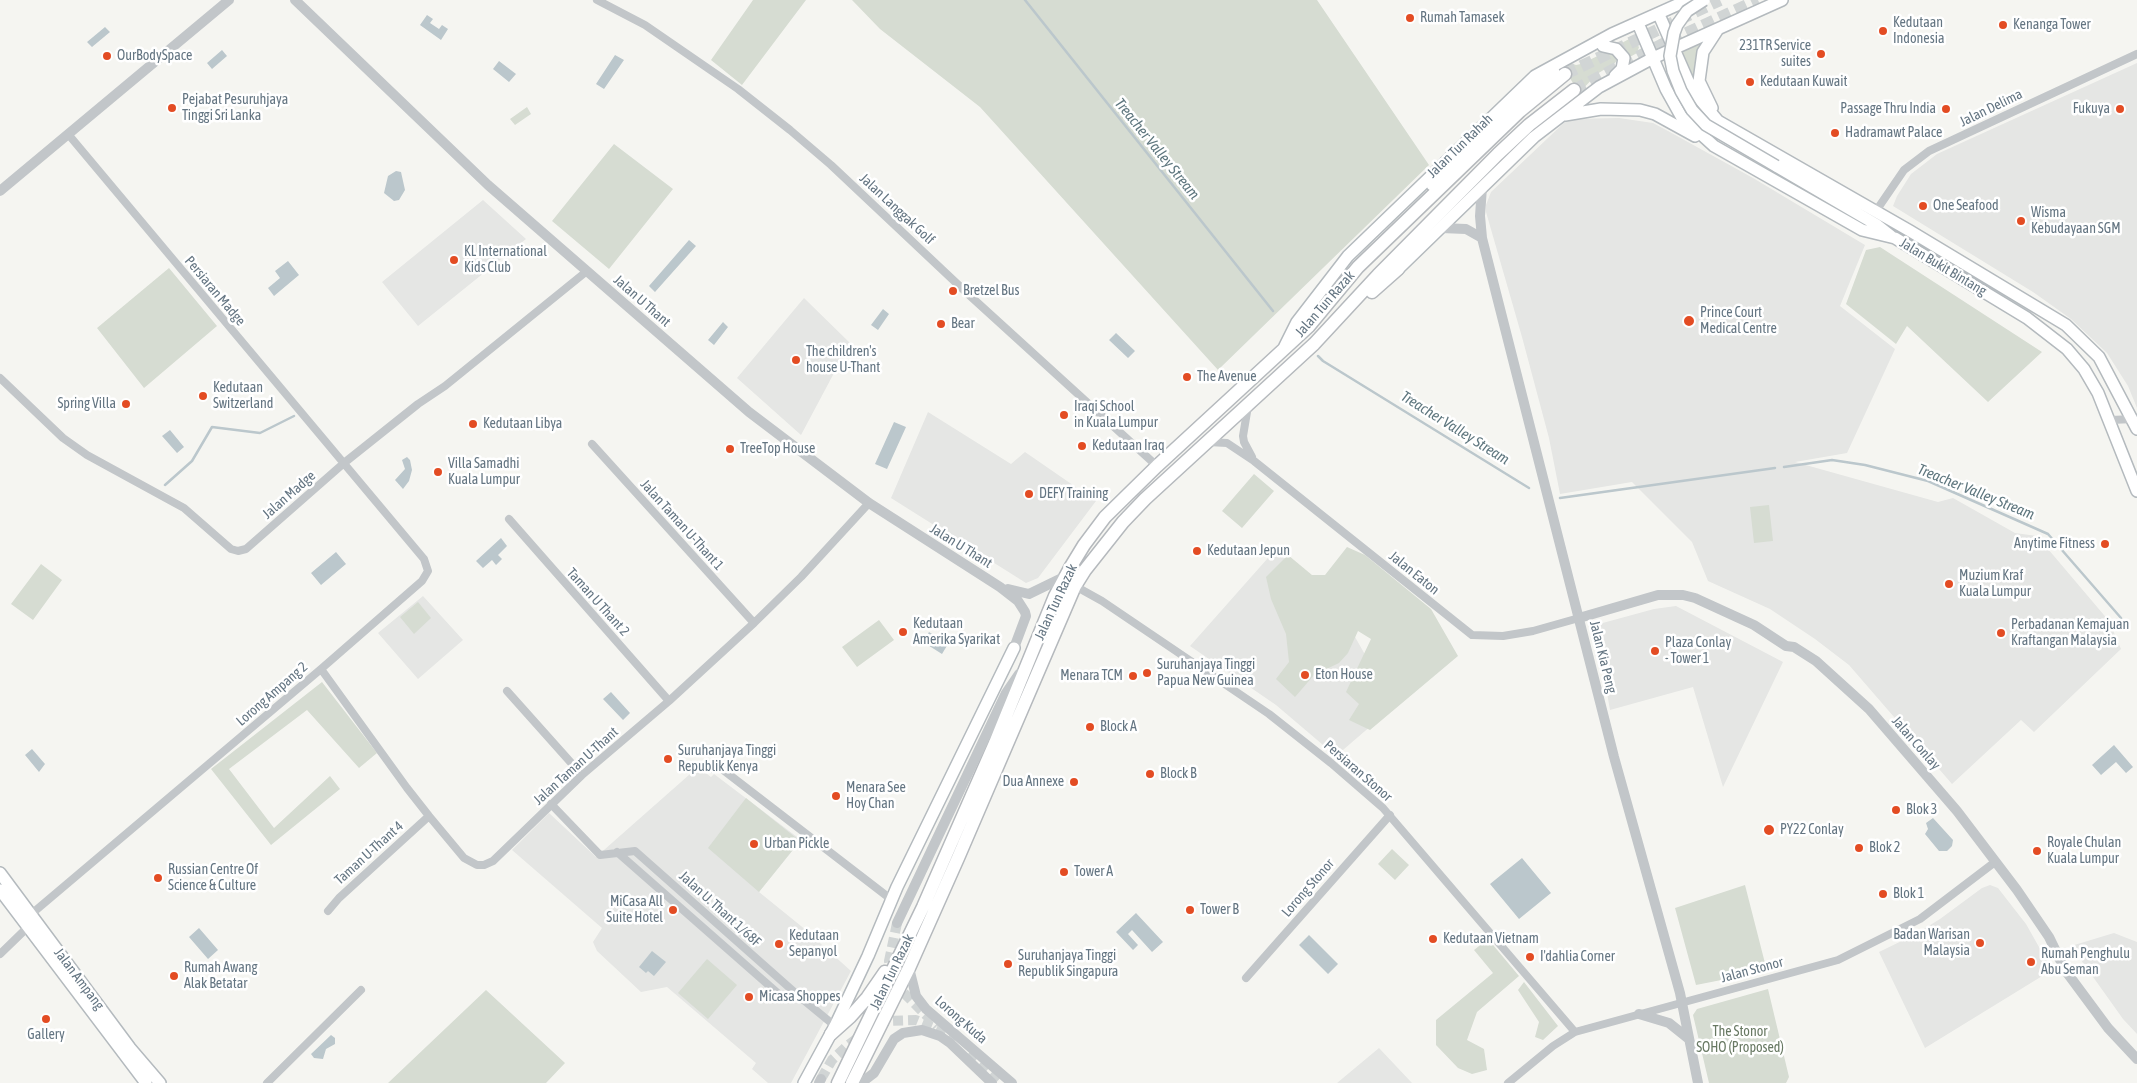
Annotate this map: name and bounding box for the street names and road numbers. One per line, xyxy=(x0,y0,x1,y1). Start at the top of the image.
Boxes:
street label: Jalan Delima xyxy=(1957,86,2025,130)
street label: Jalan Tun Rahah xyxy=(1424,111,1496,181)
street label: Jalan Langgak Golf xyxy=(856,170,938,248)
street label: Jalan Bukit Bintang xyxy=(1897,235,1989,299)
street label: Persiaran Madge xyxy=(181,253,249,329)
street label: Jalan Tun Razak xyxy=(1292,268,1358,340)
street label: Jalan U Thant xyxy=(610,272,674,330)
street label: Jalan Madge xyxy=(259,467,319,523)
street label: Jalan Taman U-Thant 1 xyxy=(637,476,727,574)
street label: Jalan U Thant xyxy=(927,520,995,572)
street label: Jalan Eaton xyxy=(1386,548,1442,598)
street label: Jalan Tun Razak xyxy=(1031,561,1081,643)
street label: Taman U Thant 2 xyxy=(563,565,633,639)
street label: Jalan Kia Peng xyxy=(1586,619,1620,695)
street label: Lorong Ampang 2 xyxy=(233,659,311,729)
street label: Jalan Conlay xyxy=(1888,713,1944,773)
street label: Jalan Taman U-Thant xyxy=(530,724,622,808)
street label: Persiaran Stonor xyxy=(1320,737,1396,805)
street label: Taman U-Thant 4 xyxy=(331,818,407,888)
street label: Lorong Stonor xyxy=(1278,856,1338,920)
street label: Jalan U. Thant 1/68F xyxy=(676,868,764,950)
street label: Jalan Tun Razak xyxy=(866,931,918,1013)
street label: Jalan Ampang xyxy=(50,945,108,1013)
street label: Jalan Stonor xyxy=(1719,954,1785,986)
street label: Lorong Kuda xyxy=(931,993,991,1047)

